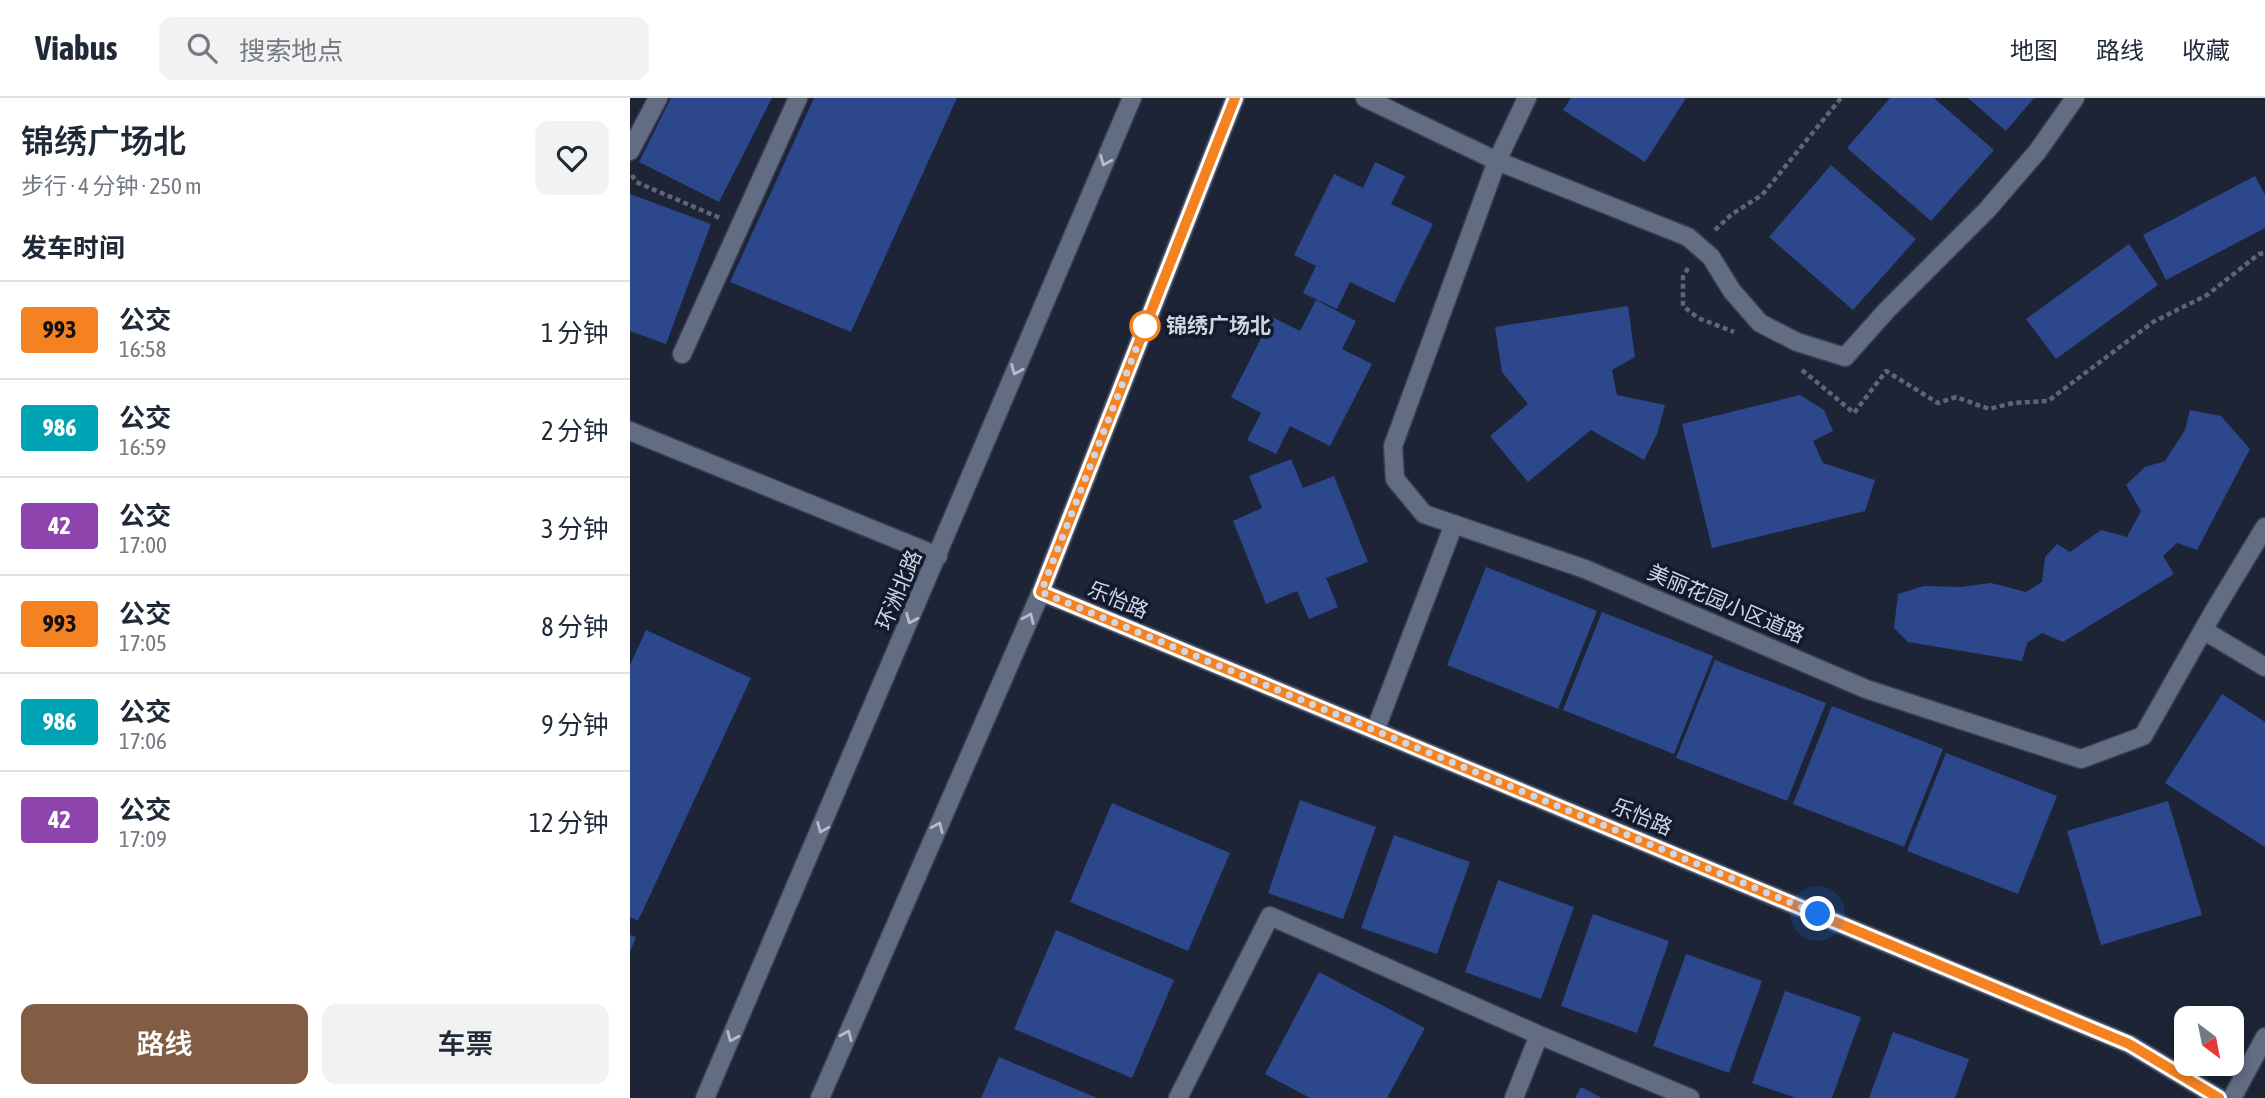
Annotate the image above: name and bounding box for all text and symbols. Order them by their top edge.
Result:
search box [159,17,649,80]
text: Viabus [35,29,117,67]
icon: search [183,29,221,67]
text: 搜索地点 [239,36,343,66]
text: 地图 [2010,37,2058,64]
text: 路线 [2096,37,2144,64]
text: 收藏 [2182,37,2230,64]
button: heart [535,121,609,195]
text: 锦绣广场北 [21,122,186,160]
one-way arrow [1099,154,1113,166]
text: 步行 · 4 分钟 · 250 m [21,173,202,199]
text: 发车时间 [21,233,125,263]
text: 公交 [119,305,171,335]
marker: 锦绣广场北 [1130,311,1160,341]
place label: 锦绣广场北 [1166,313,1271,337]
text: 993 [43,316,76,343]
text: 1 分钟 [541,318,609,348]
text: 16:58 [119,336,166,362]
one-way arrow [1011,364,1025,376]
text: 公交 [119,403,171,433]
text: 986 [43,414,76,441]
text: 2 分钟 [541,416,609,446]
text: 16:59 [119,434,166,460]
text: 公交 [119,501,171,531]
text: 42 [48,512,71,539]
text: 3 分钟 [541,514,609,544]
text: 17:00 [119,532,167,558]
street label: 环洲北路 [871,546,926,633]
street label: 美丽花园小区道路 [1644,559,1808,647]
street label: 乐怡路 [1085,576,1152,622]
text: 公交 [119,599,171,629]
text: 993 [43,610,76,637]
one-way arrow [905,611,919,624]
text: 8 分钟 [541,612,609,642]
one-way arrow [1021,613,1035,625]
text: 17:05 [119,630,167,656]
text: 公交 [119,697,171,727]
text: 986 [43,708,76,735]
text: 9 分钟 [541,710,609,740]
text: 17:06 [119,728,167,754]
street label: 乐怡路 [1609,793,1676,839]
text: 公交 [119,795,171,825]
text: 42 [48,806,71,833]
text: 12 分钟 [529,808,609,838]
one-way arrow [816,821,830,833]
one-way arrow [930,822,944,834]
text: 17:09 [119,826,167,852]
your location [1800,896,1835,931]
button: 路线 [21,1004,308,1084]
button: 车票 [322,1004,609,1084]
north arrow [2174,1006,2244,1076]
map controls [2174,1006,2244,1076]
one-way arrow [726,1030,740,1042]
one-way arrow [839,1030,853,1042]

